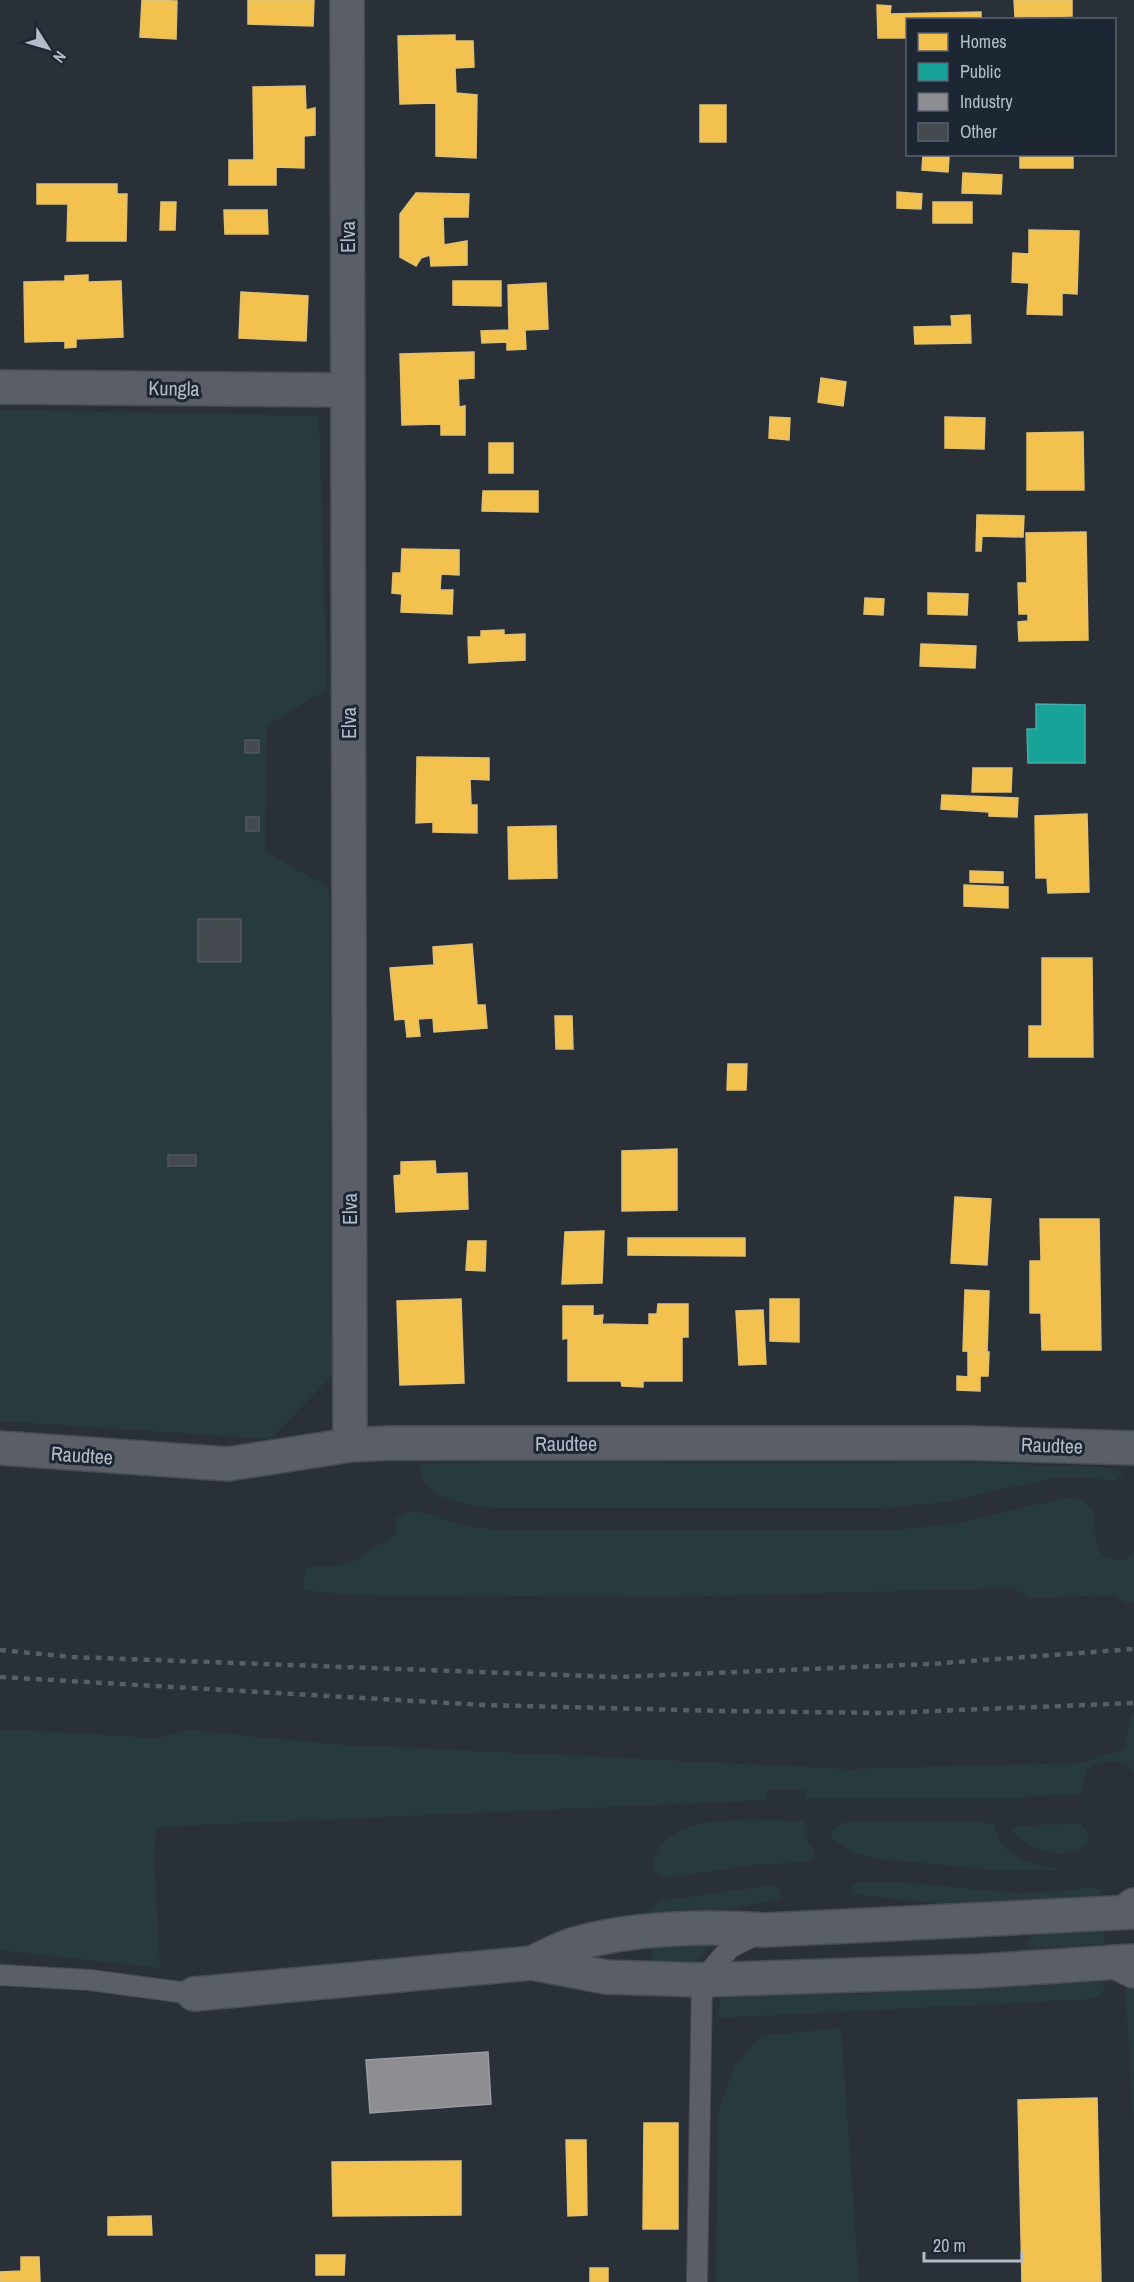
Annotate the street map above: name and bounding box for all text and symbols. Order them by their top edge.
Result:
north arrow [18,18,78,78]
legend [906,18,1116,156]
text: Homes [960,29,1007,54]
text: N [48,47,72,67]
text: Public [960,59,1001,84]
text: Industry [960,89,1013,114]
text: Other [960,119,997,144]
street label: Elva [334,221,361,253]
street label: Kungla [148,374,200,402]
street label: Elva [335,707,362,739]
street label: Elva [336,1193,363,1225]
street label: Raudtee [535,1430,597,1457]
street label: Raudtee [1021,1430,1083,1460]
street label: Raudtee [50,1439,114,1471]
scale bar [924,2225,1022,2263]
text: 20 m [933,2233,966,2258]

